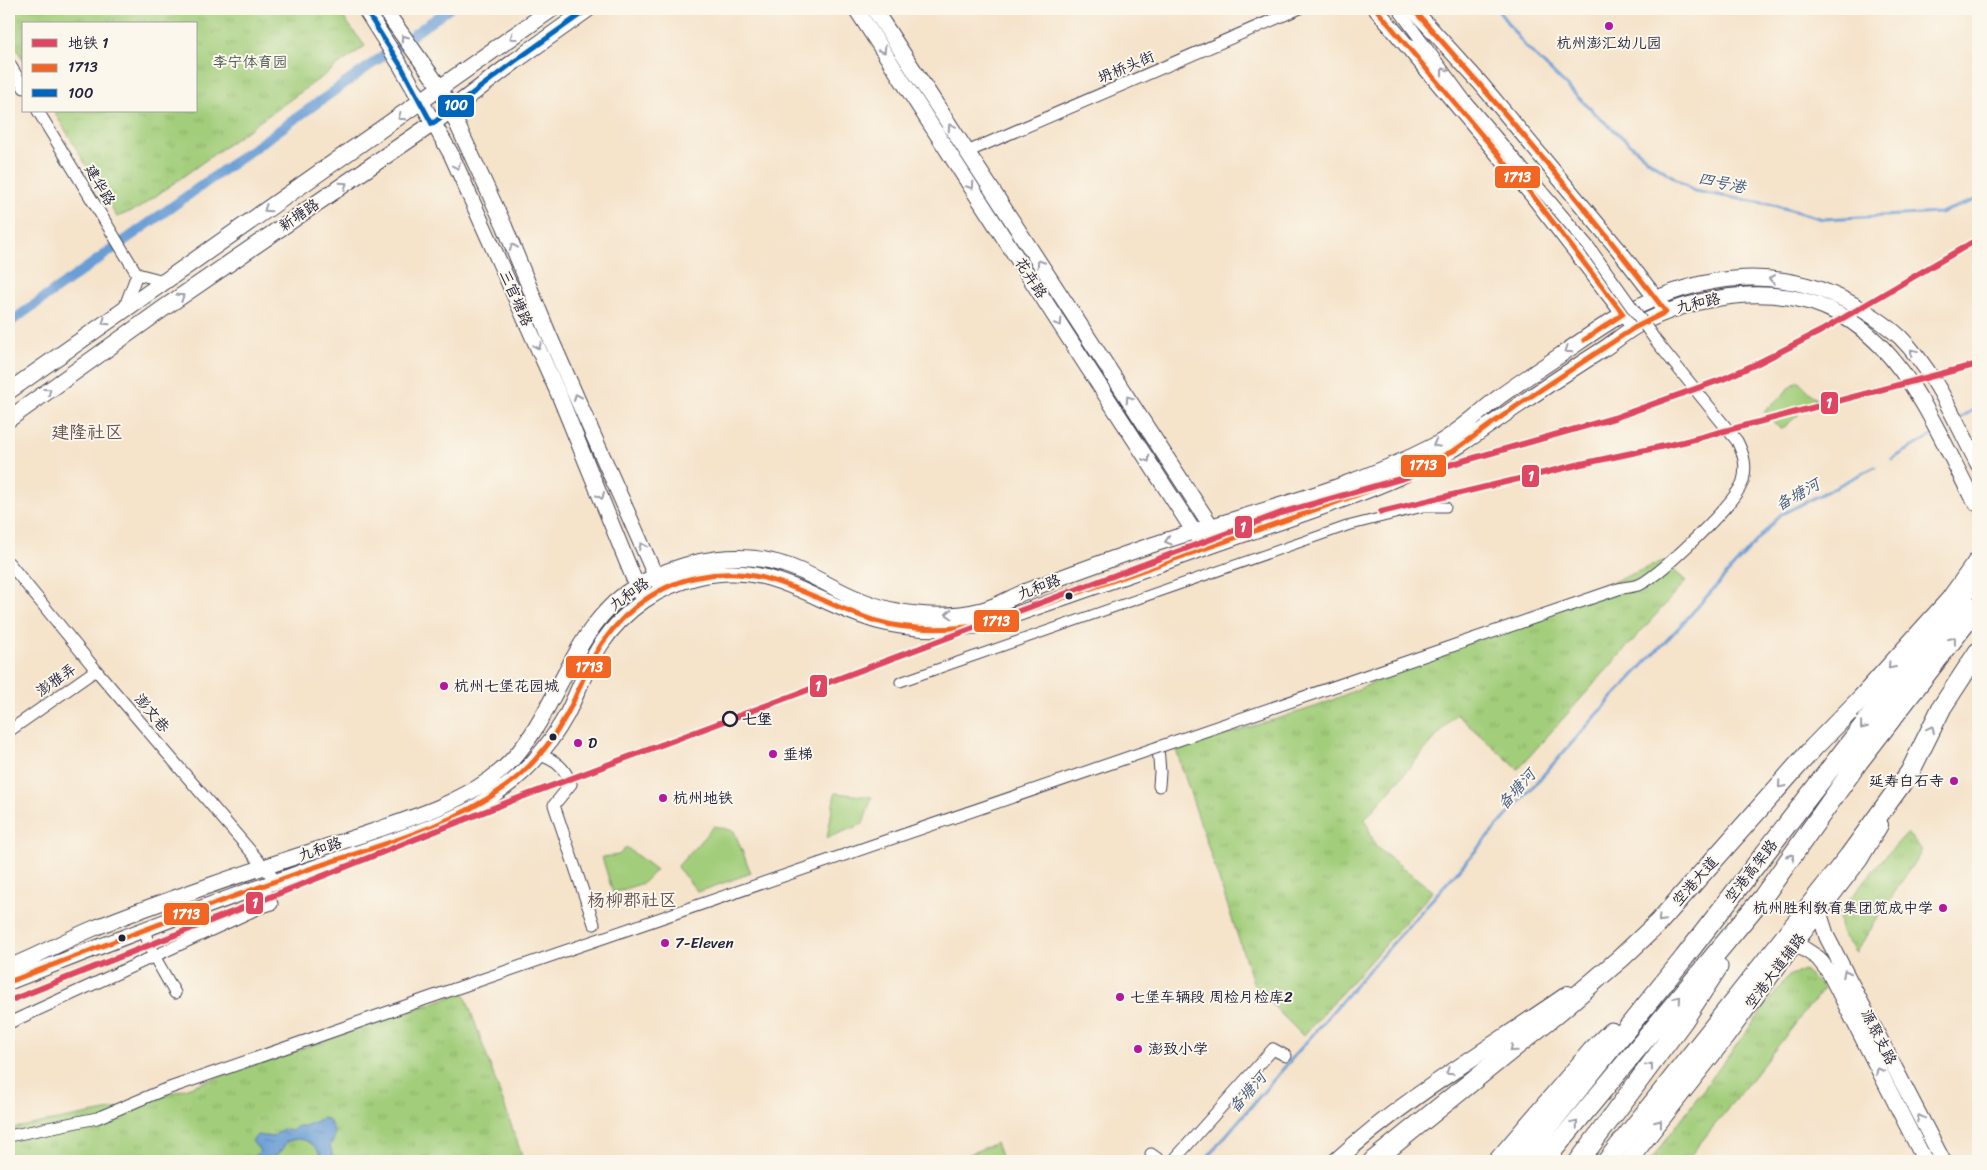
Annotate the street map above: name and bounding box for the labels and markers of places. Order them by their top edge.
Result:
marker: 杭州澎汇幼儿园 [1603,20,1615,32]
place label: 杭州澎汇幼儿园 [1556,30,1662,56]
unlabelled marker [1064,591,1074,601]
place label: 杭州七堡花园城 [454,673,559,699]
marker: 杭州七堡花园城 [438,680,450,692]
place label: 七堡 [742,706,772,732]
marker: 七堡 [722,711,738,727]
place label: D [588,730,597,756]
unlabelled marker [548,732,558,742]
marker: D [572,737,584,749]
place label: 垂梯 [783,741,813,767]
marker: 垂梯 [767,748,779,760]
place label: 延寿白石寺 [1869,768,1944,794]
marker: 延寿白石寺 [1948,775,1960,787]
place label: 杭州地铁 [673,785,733,811]
marker: 杭州地铁 [657,792,669,804]
place label: 杭州胜利教育集团笕成中学 [1753,895,1933,921]
marker: 杭州胜利教育集团笕成中学 [1937,902,1949,914]
place label: 7-Eleven [675,930,734,956]
unlabelled marker [117,933,127,943]
marker: 7-Eleven [659,937,671,949]
place label: 七堡车辆段 周检月检库2 [1130,984,1293,1010]
marker: 七堡车辆段 周检月检库2 [1114,991,1126,1003]
place label: 澎致小学 [1148,1036,1208,1062]
marker: 澎致小学 [1132,1043,1144,1055]

